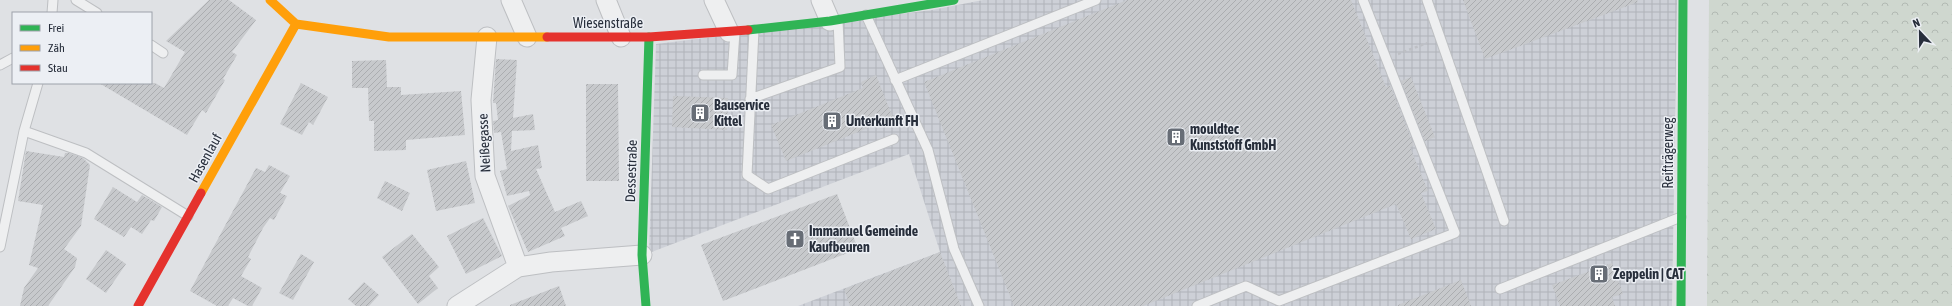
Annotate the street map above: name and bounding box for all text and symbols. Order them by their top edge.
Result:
legend [12,12,152,84]
north arrow [1900,12,1940,52]
street label: Wiesenstraße [573,15,643,31]
text: N [1911,16,1922,30]
text: Frei [48,21,64,35]
text: Zäh [48,41,65,55]
text: Stau [48,61,68,75]
place label: Bauservice Kittel [714,97,770,129]
building icon: Bauservice Kittel [689,102,711,124]
building icon: Unterkunft FH [821,110,843,132]
street label: Neißegasse [474,113,494,173]
place label: Unterkunft FH [846,113,919,129]
street label: Reifträgerweg [1660,117,1676,189]
place label: mouldtec Kunststoff GmbH [1190,121,1276,153]
building icon: mouldtec Kunststoff GmbH [1165,126,1187,148]
street label: Hasenlauf [185,131,225,185]
street label: Dessestraße [622,139,640,203]
place label: Immanuel Gemeinde Kaufbeuren [809,223,918,255]
church icon: Immanuel Gemeinde Kaufbeuren [784,228,806,250]
building icon: Zeppelin | CAT [1588,263,1610,285]
place label: Zeppelin | CAT [1613,266,1685,282]

